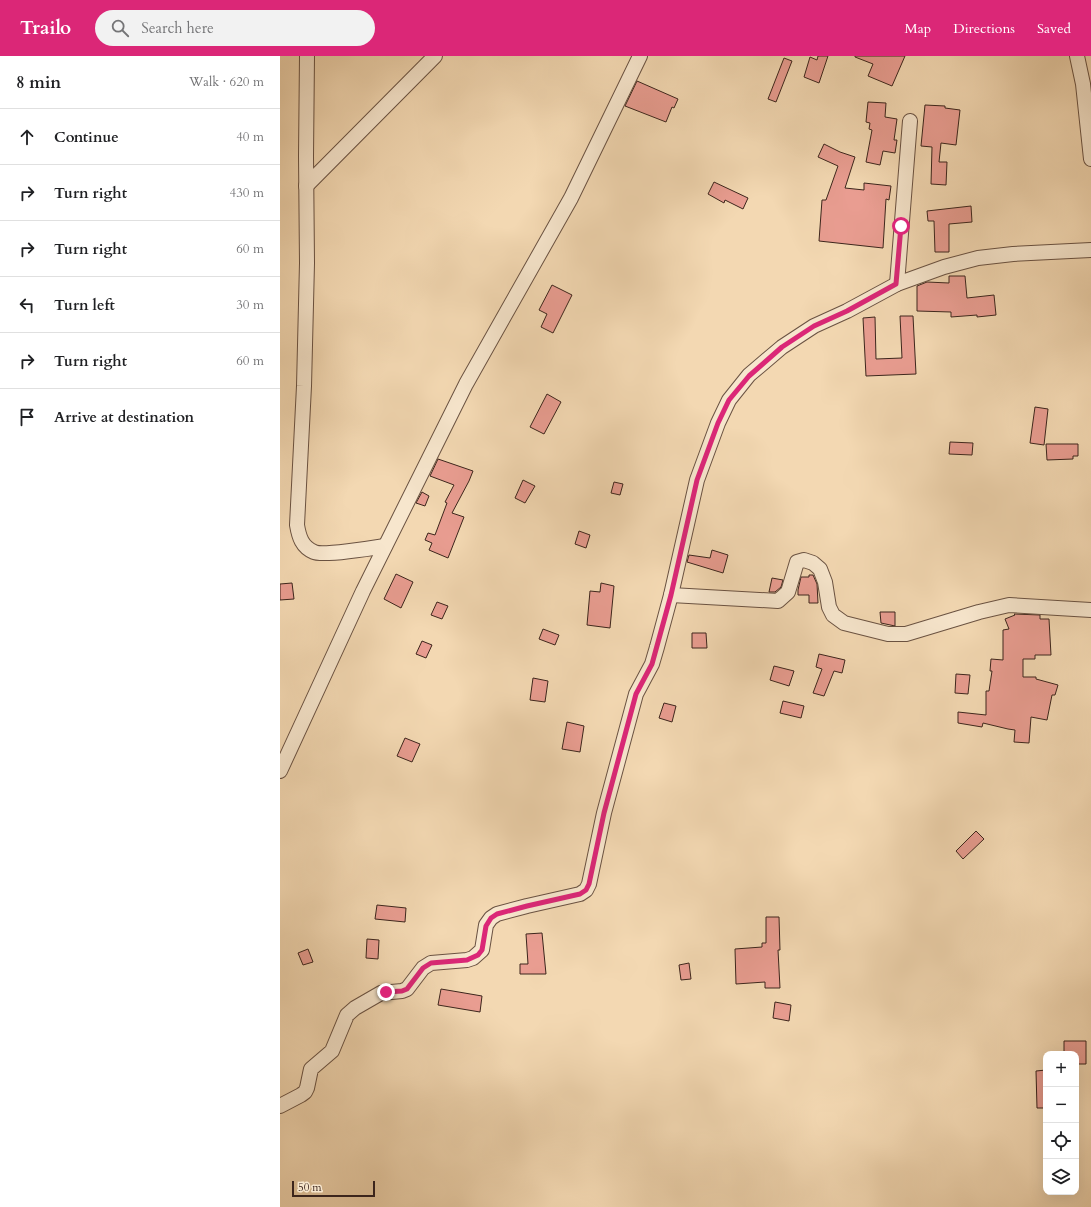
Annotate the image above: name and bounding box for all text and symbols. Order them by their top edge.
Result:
search box [95,10,375,46]
text: Trailo [20,15,71,41]
icon: search [109,17,131,39]
text: Search here [141,18,214,38]
text: Map [905,19,931,38]
text: Directions [953,19,1015,38]
text: Saved [1037,19,1071,38]
text: 8 min [16,71,61,94]
text: Walk · 620 m [189,73,264,91]
icon: ahead [16,126,38,148]
text: Continue [54,127,119,147]
text: 40 m [236,128,264,146]
icon: right [16,182,38,204]
text: Turn right [54,183,127,203]
text: 430 m [230,184,264,202]
route start [892,217,910,235]
icon: right [16,238,38,260]
text: Turn right [54,239,127,259]
text: 60 m [236,240,264,258]
icon: left [16,294,38,316]
text: Turn left [54,295,115,315]
text: 30 m [236,296,264,314]
icon: right [16,350,38,372]
text: Turn right [54,351,127,371]
text: 60 m [236,352,264,370]
icon: arrive [16,406,38,428]
text: Arrive at destination [54,407,194,427]
route end [377,983,395,1001]
map controls [1043,1051,1079,1195]
button: + [1043,1051,1079,1087]
button: − [1043,1087,1079,1123]
button: locate [1043,1123,1079,1159]
button: layers [1043,1159,1079,1195]
scale bar [292,1179,375,1198]
text: 50 m [298,1180,322,1195]

